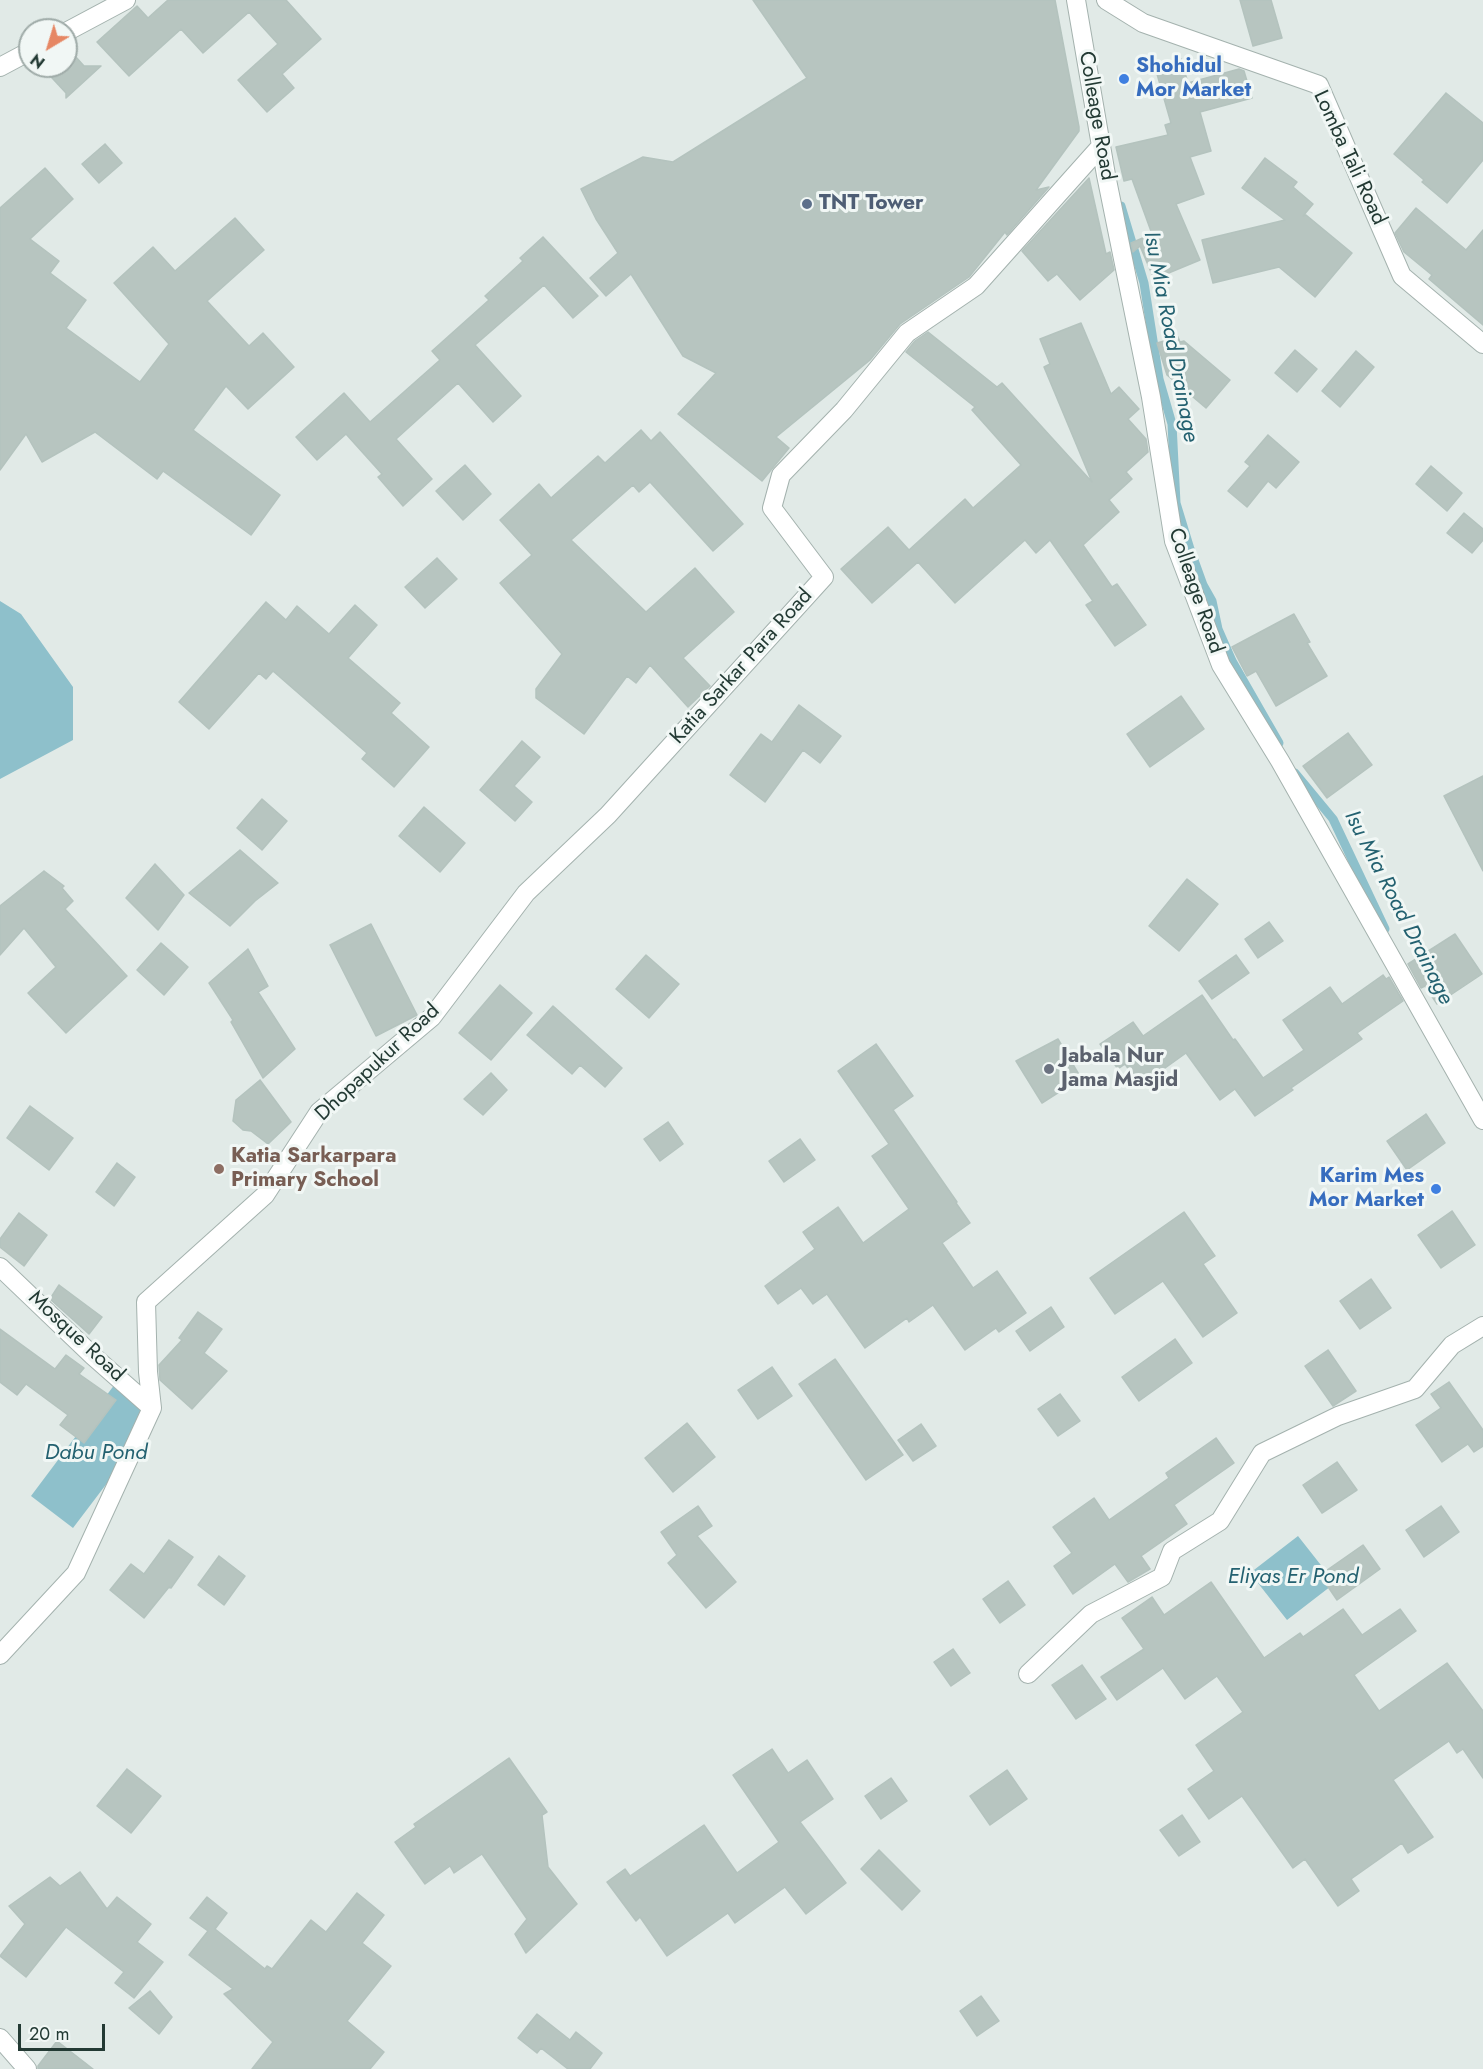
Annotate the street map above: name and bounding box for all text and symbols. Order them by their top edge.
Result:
north arrow [18,18,78,78]
text: N [26,48,50,74]
street label: Colleage Road [1072,49,1120,183]
place label: Shohidul Mor Market [1136,54,1251,104]
marker: Shohidul Mor Market [1117,72,1131,86]
street label: Lomba Tali Road [1307,87,1391,229]
place label: TNT Tower [819,191,924,217]
marker: TNT Tower [800,197,814,211]
water label: Isu Mia Road Drainage [1137,229,1203,445]
street label: Colleage Road [1162,525,1228,657]
street label: Katia Sarkar Para Road [666,584,818,750]
water label: Isu Mia Road Drainage [1338,807,1458,1009]
street label: Dhopapukur Road [311,999,445,1127]
place label: Jabala Nur Jama Masjid [1061,1044,1178,1094]
marker: Jabala Nur Jama Masjid [1042,1062,1056,1076]
place label: Katia Sarkarpara Primary School [231,1144,396,1194]
marker: Katia Sarkarpara Primary School [212,1162,226,1176]
place label: Karim Mes Mor Market [1309,1164,1424,1214]
marker: Karim Mes Mor Market [1429,1182,1443,1196]
street label: Mosque Road [23,1286,129,1388]
water label: Dabu Pond [45,1441,147,1467]
water label: Eliyas Er Pond [1228,1565,1358,1591]
scale bar [21,2012,108,2050]
text: 20 m [29,2021,69,2047]

